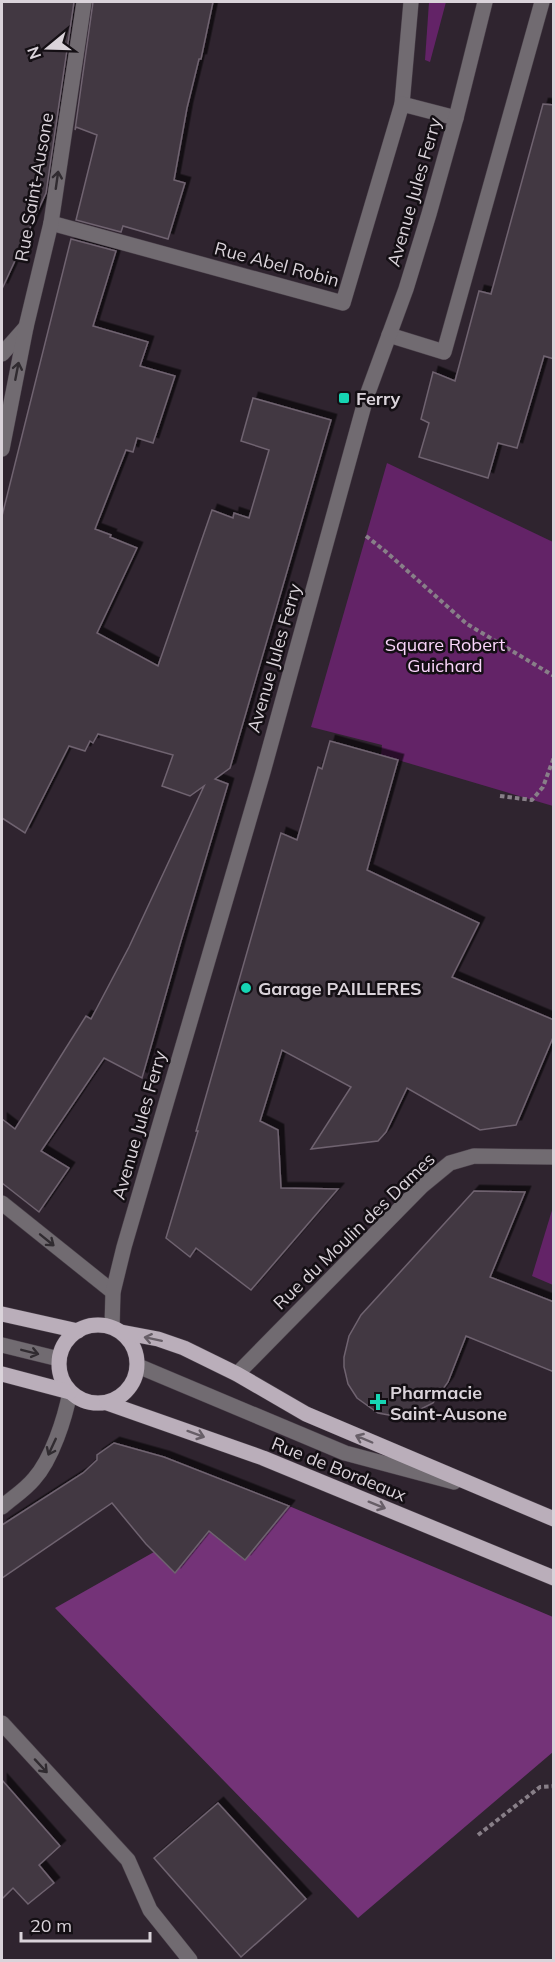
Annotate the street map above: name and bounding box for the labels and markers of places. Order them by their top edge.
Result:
place label: Ferry [356,387,401,410]
marker: Ferry [337,391,351,405]
place label: Garage PAILLERES [258,977,422,1000]
marker: Garage PAILLERES [239,981,253,995]
place label: Pharmacie Saint-Ausone [390,1381,507,1425]
marker: Pharmacie Saint-Ausone [371,1395,385,1409]

